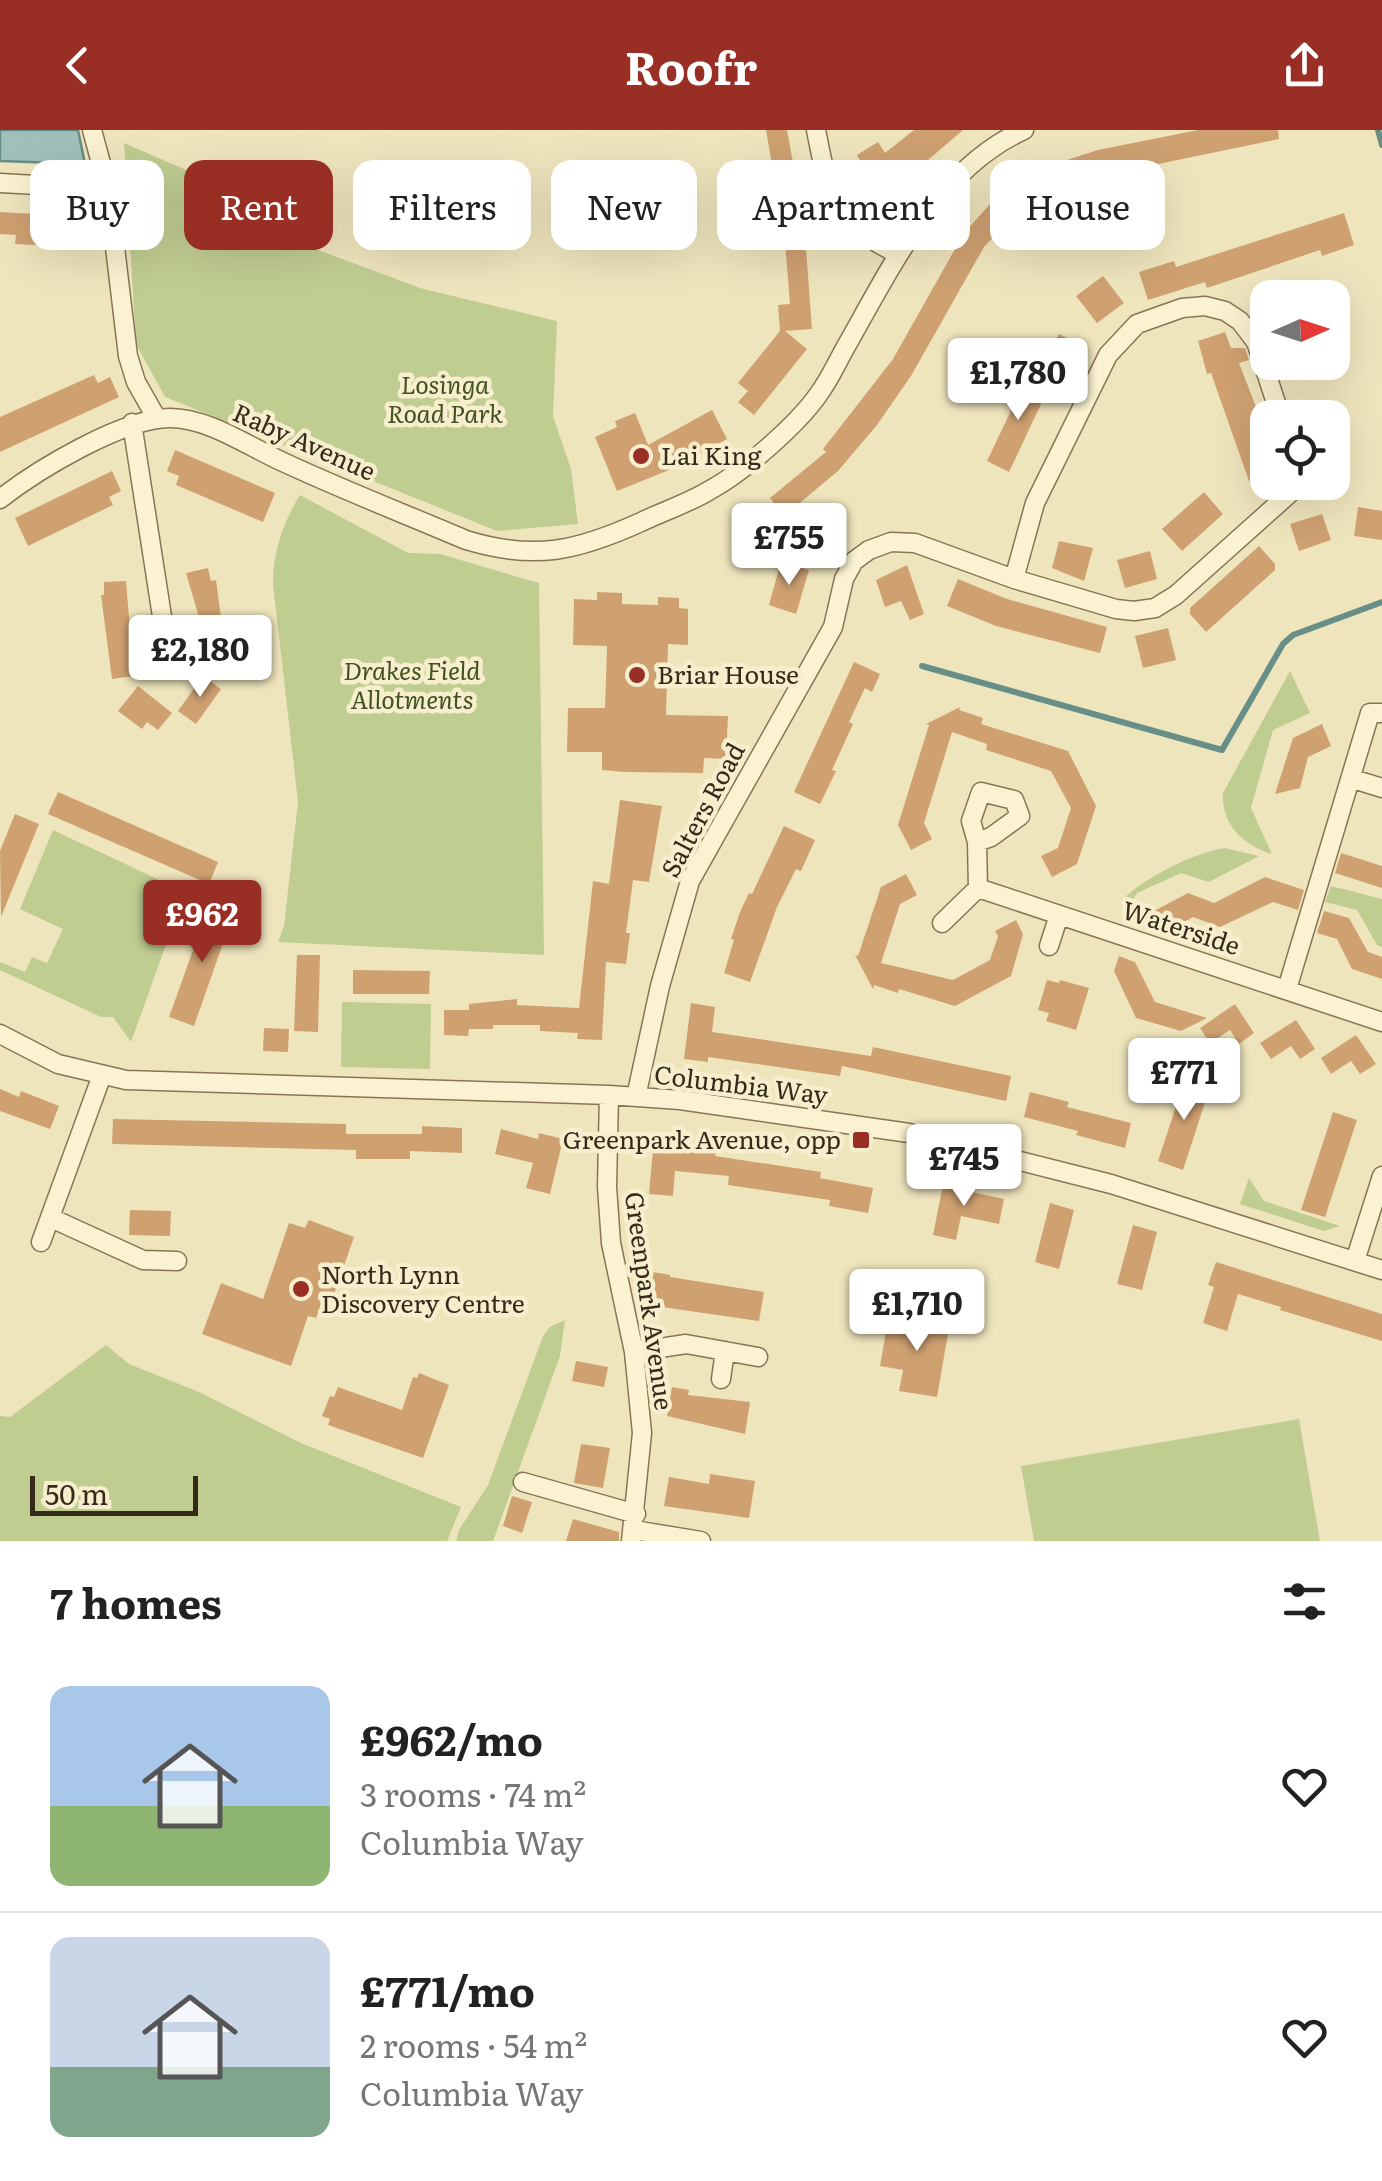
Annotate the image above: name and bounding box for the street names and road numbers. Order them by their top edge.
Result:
street label: Raby Avenue [227,393,382,489]
street label: Salters Road [651,735,753,883]
street label: Waterside [1118,890,1245,963]
street label: Columbia Way [652,1055,831,1113]
street label: Greenpark Avenue [617,1189,684,1412]

